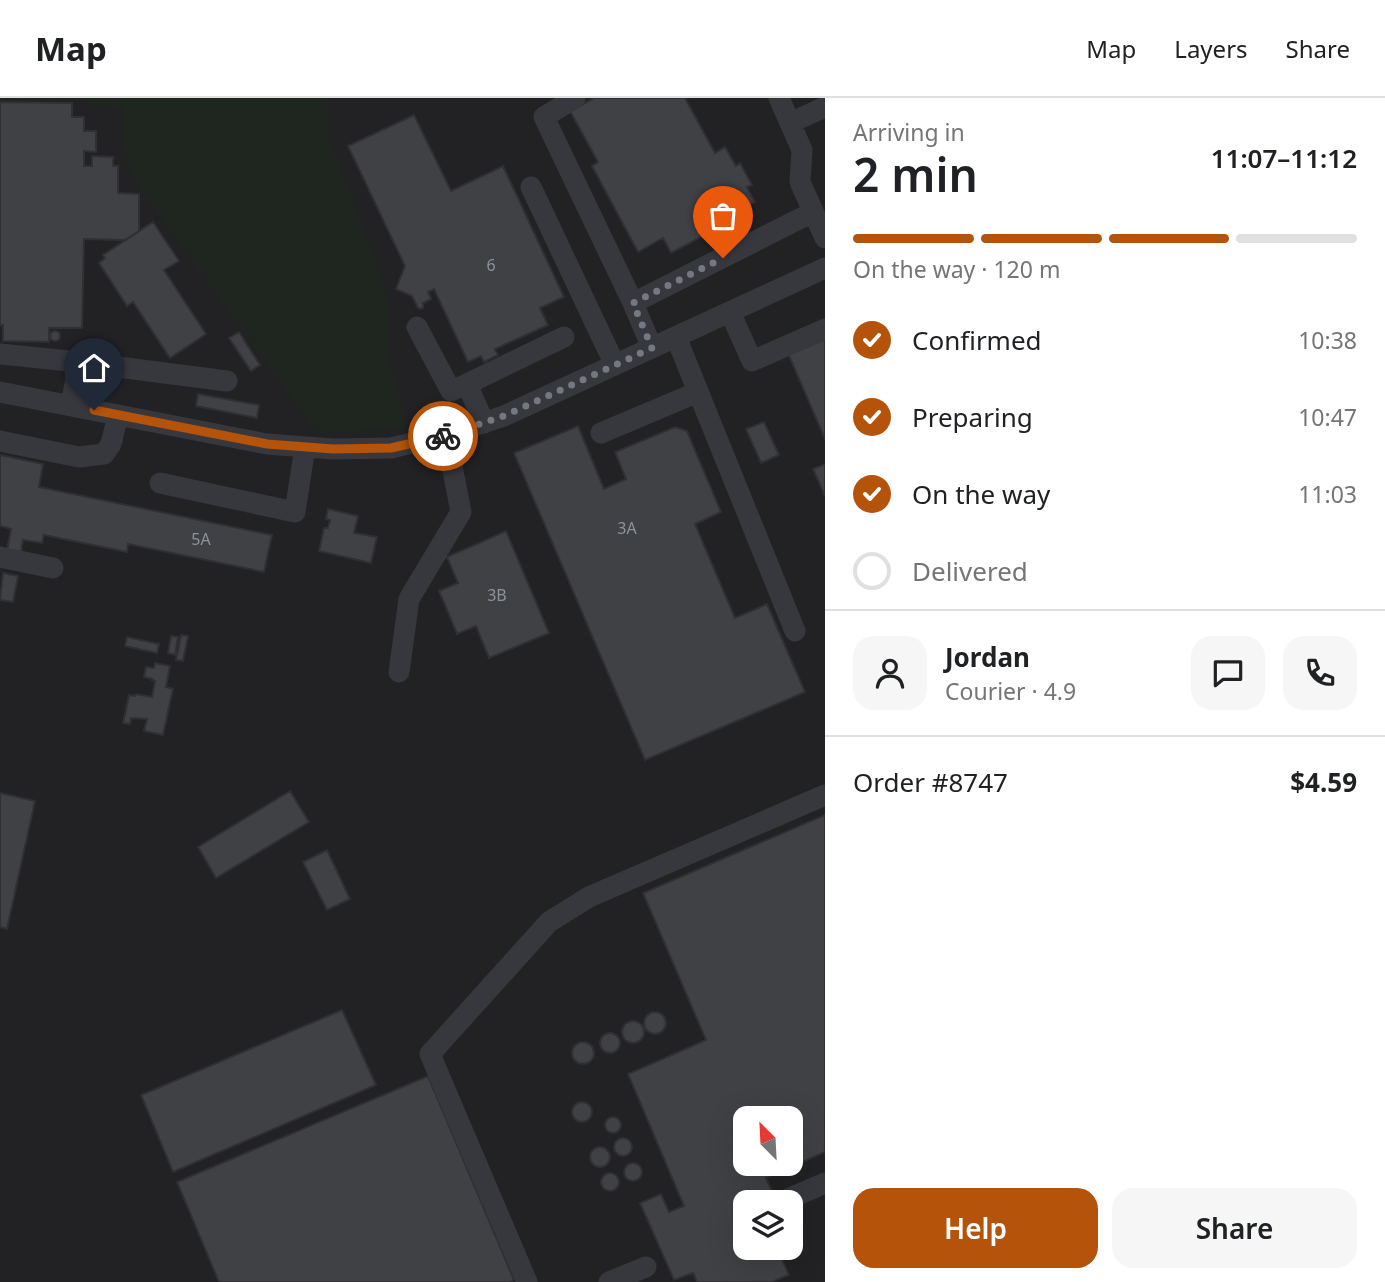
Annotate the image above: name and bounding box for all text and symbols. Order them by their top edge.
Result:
text: Map [35,26,107,71]
text: Map [1086,32,1136,65]
text: Layers [1174,32,1248,65]
text: Share [1286,32,1350,65]
text: Arriving in [853,116,965,148]
text: 11:07–11:12 [1211,140,1357,176]
text: 2 min [853,143,978,205]
pin [693,186,753,258]
icon: bag [704,197,742,235]
text: On the way · 120 m [853,253,1060,285]
house number: 6 [486,254,496,276]
icon: check [853,321,891,359]
text: Confirmed [912,322,1042,358]
text: 10:38 [1298,324,1357,356]
pin [64,338,124,410]
icon: home [75,349,113,387]
icon: check [853,398,891,436]
text: Preparing [912,399,1033,435]
courier [408,401,478,471]
text: 10:47 [1298,401,1357,433]
icon: bike [424,417,462,455]
icon: check [853,475,891,513]
text: On the way [912,476,1050,512]
text: 11:03 [1298,478,1357,510]
house number: 3A [617,517,637,539]
house number: 5A [191,528,211,550]
text: Delivered [912,553,1028,589]
house number: 3B [487,584,507,606]
button: person [853,636,927,710]
button: chat [1191,636,1265,710]
button: phone [1283,636,1357,710]
text: Jordan [945,639,1030,675]
text: Courier · 4.9 [945,675,1076,707]
text: Order #8747 [853,764,1008,800]
text: $4.59 [1290,764,1357,800]
north arrow [733,1106,803,1176]
map controls [733,1106,803,1260]
button: Help [853,1188,1098,1268]
button: Share [1112,1188,1357,1268]
button: layers [733,1190,803,1260]

